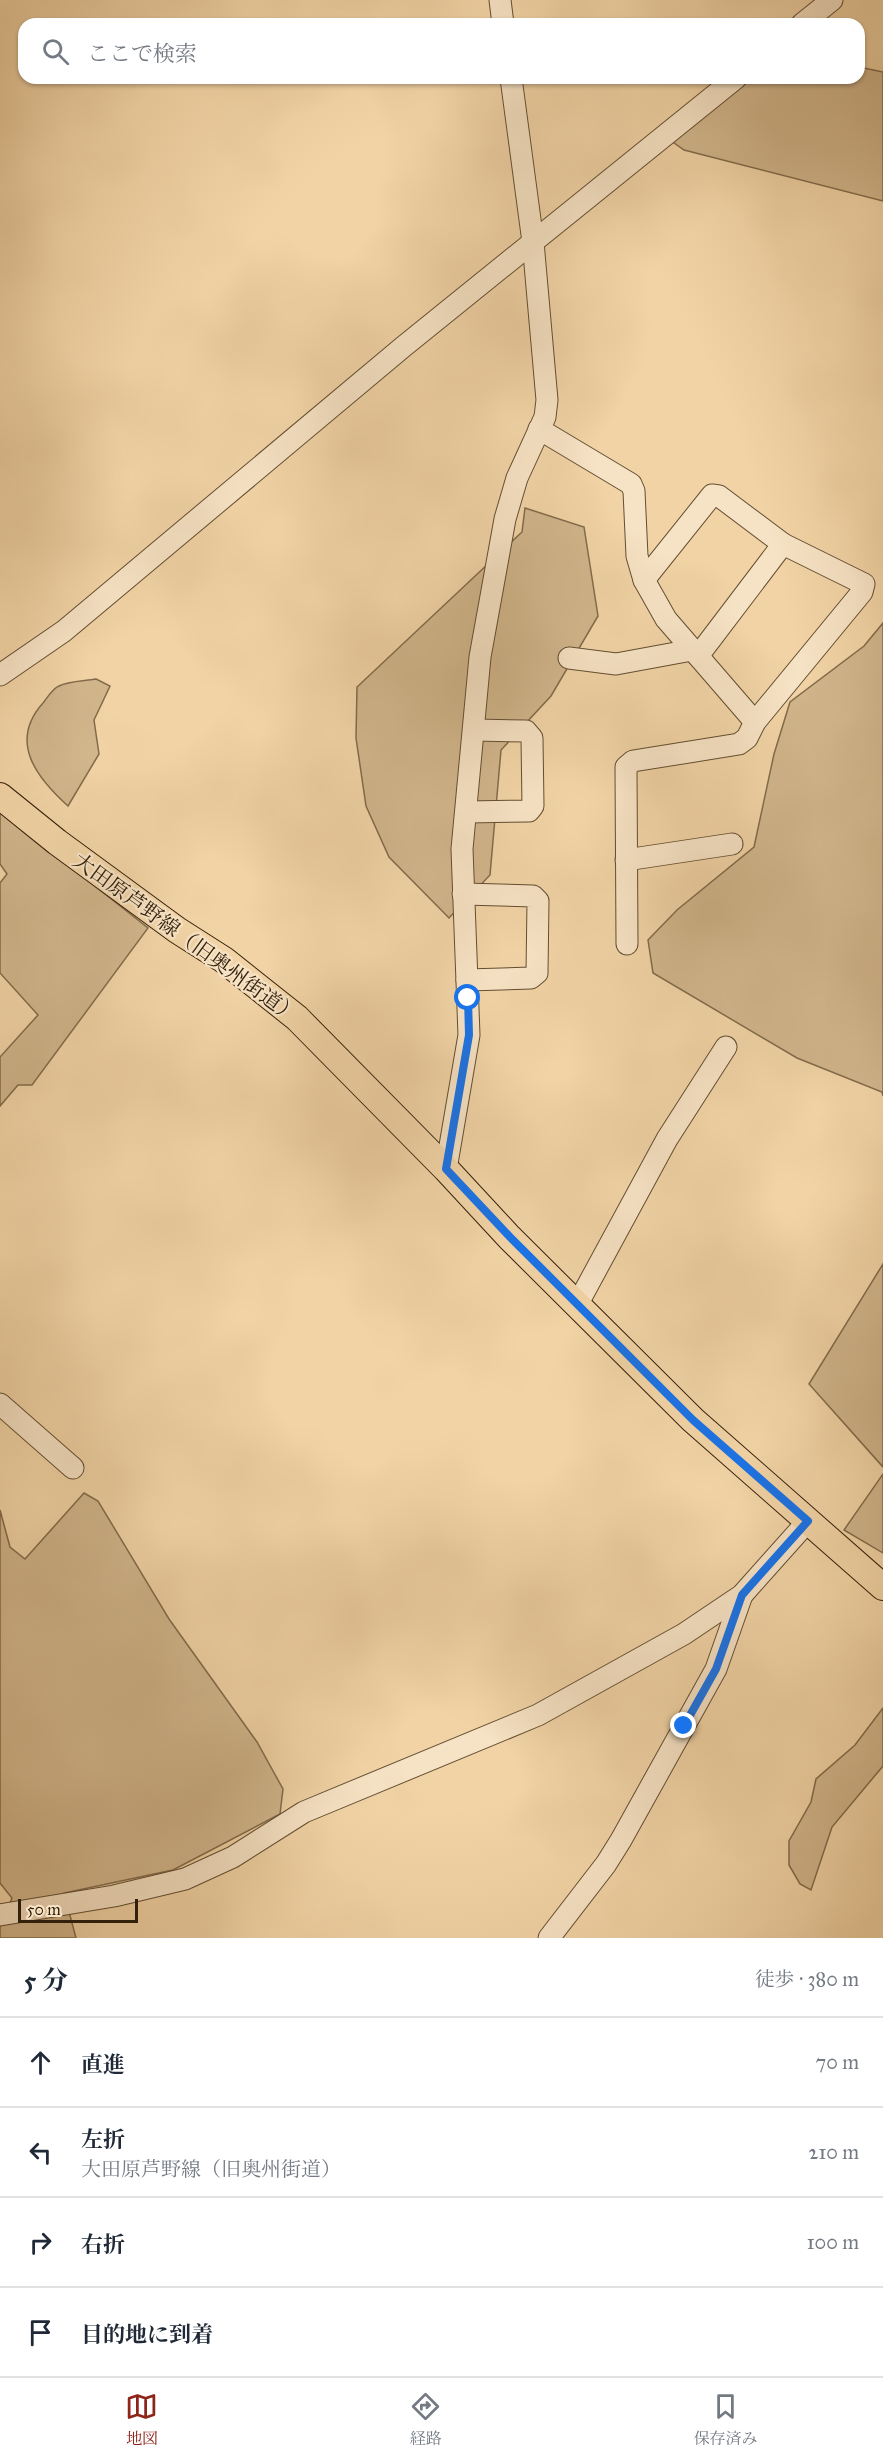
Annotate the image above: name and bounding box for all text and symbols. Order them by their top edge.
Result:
search box [18,18,865,84]
icon: search [39,35,72,68]
text: ここで検索 [87,40,197,67]
street label: 大田原芦野線（旧奥州街道） [68,847,304,1029]
route start [454,984,480,1010]
route end [670,1712,696,1738]
scale bar [18,1896,138,1924]
text: 50 m [27,1900,61,1919]
text: 5 分 [24,1964,68,1996]
text: 徒歩 · 380 m [755,1967,859,1991]
icon: ahead [24,2046,57,2079]
text: 70 m [816,2050,859,2074]
text: 直進 [81,2051,125,2078]
text: 左折 [81,2126,125,2153]
icon: left [24,2136,57,2169]
text: 210 m [809,2140,859,2164]
text: 大田原芦野線（旧奥州街道） [81,2157,341,2181]
icon: right [24,2226,57,2259]
text: 100 m [807,2230,859,2254]
text: 右折 [81,2231,125,2258]
icon: arrive [24,2316,57,2349]
text: 目的地に到着 [81,2321,213,2348]
tab: 地図 [125,2390,158,2449]
tab: 経路 [409,2390,442,2449]
tab: 保存済み [693,2390,757,2449]

